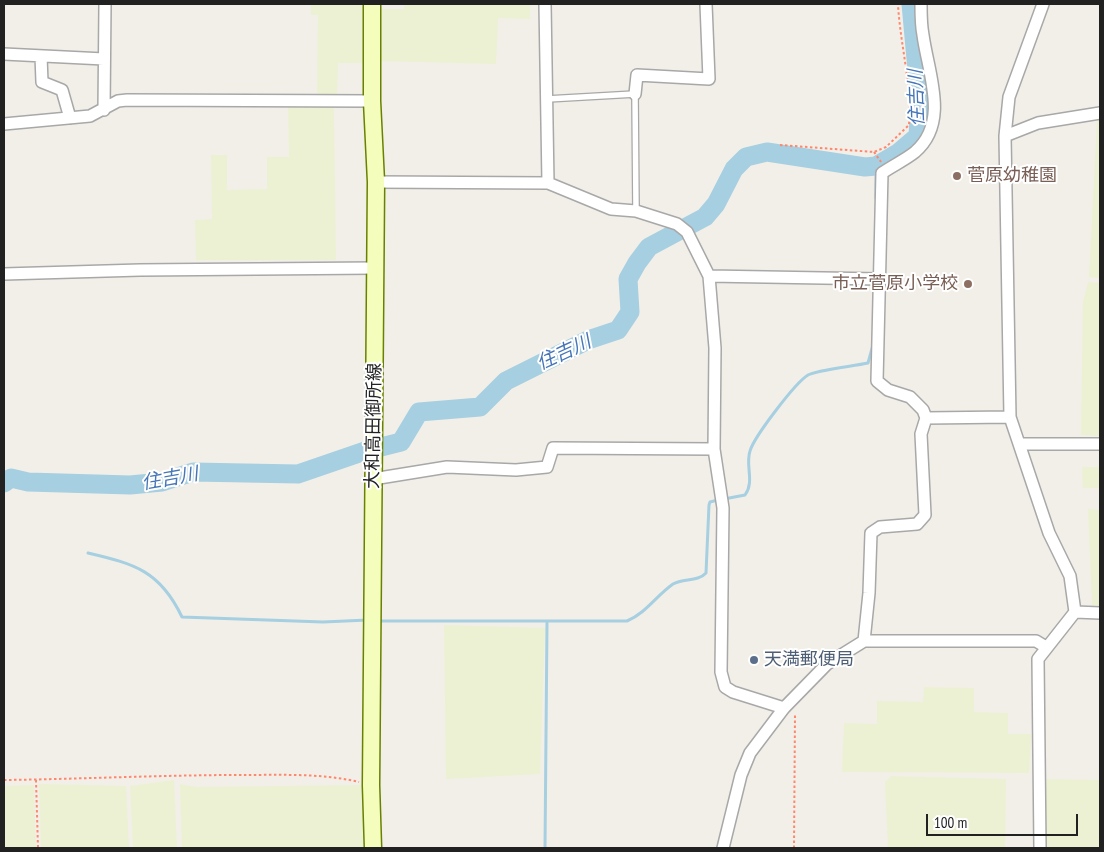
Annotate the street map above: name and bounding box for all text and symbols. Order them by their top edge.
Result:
water label: 住吉川 [905,69,929,127]
place label: 菅原幼稚園 [967,165,1057,187]
marker: 菅原幼稚園 [951,170,963,182]
place label: 市立菅原小学校 [832,273,958,295]
marker: 市立菅原小学校 [962,278,974,290]
water label: 住吉川 [533,331,595,375]
street label: 大和高田御所線 [362,363,386,489]
water label: 住吉川 [140,463,200,495]
place label: 天満郵便局 [764,649,854,671]
marker: 天満郵便局 [748,654,760,666]
scale bar [929,804,1082,836]
text: 100 m [934,813,967,832]

